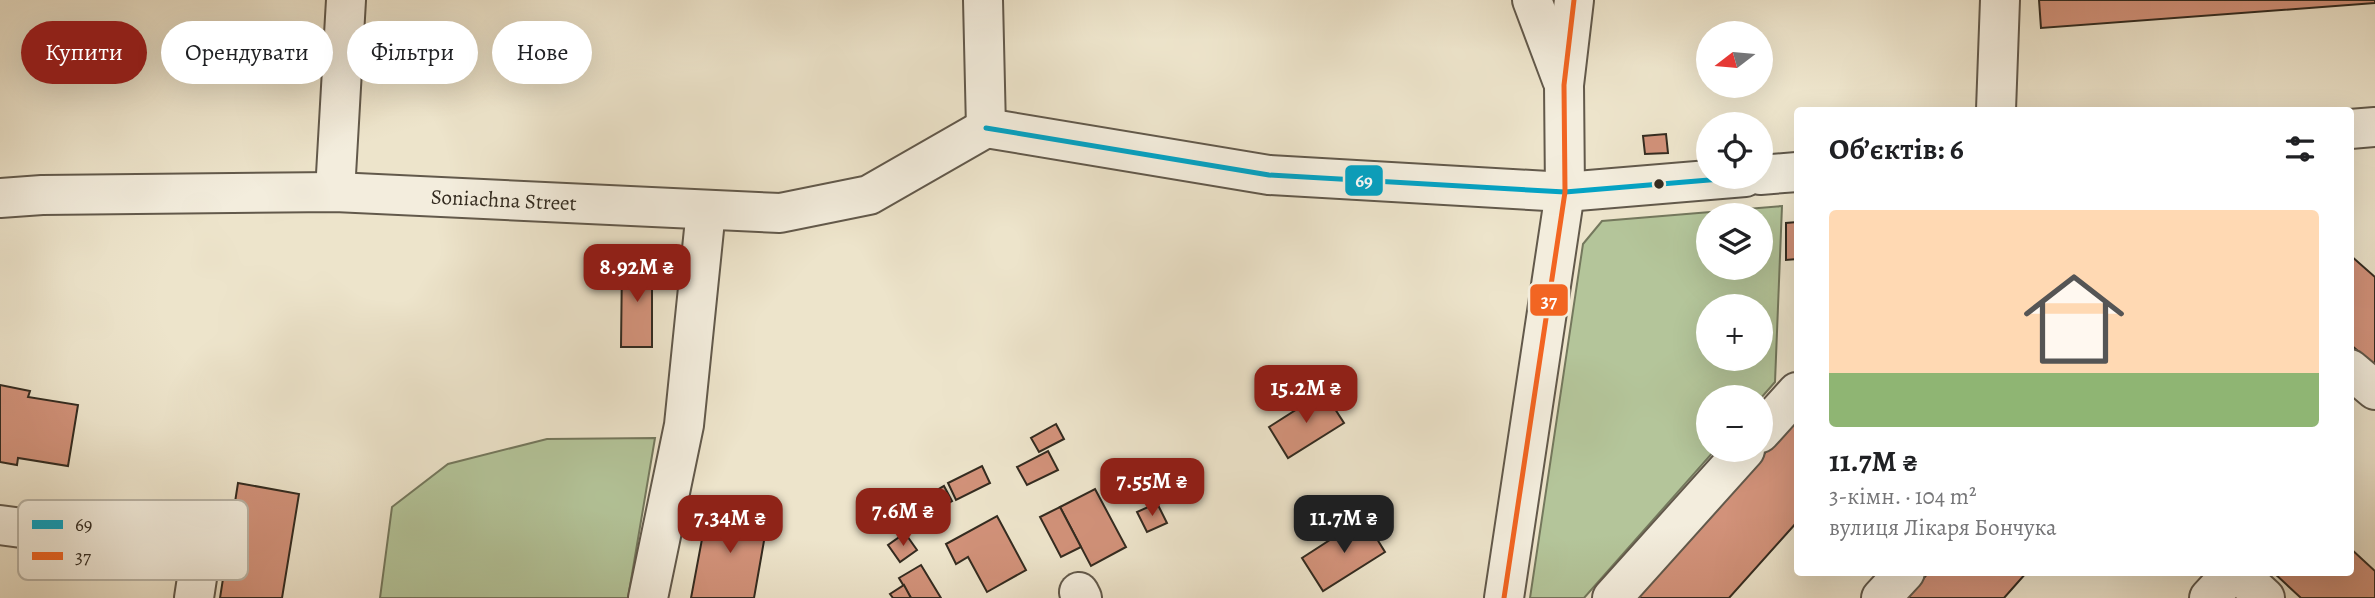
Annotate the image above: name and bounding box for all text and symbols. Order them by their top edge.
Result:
chip: Купити [21,21,147,84]
chip: Орендувати [161,21,333,84]
chip: Фільтри [347,21,478,84]
chip: Нове [492,21,592,84]
north arrow [1696,21,1773,98]
map controls [1696,21,1773,462]
button: locate [1696,112,1773,189]
text: Об’єктів: 6 [1829,129,1964,169]
icon: filters [2281,130,2319,168]
line badge: 69 [1344,164,1384,197]
text: 69 [1355,168,1373,194]
unlabelled marker [1652,177,1666,191]
street label: Soniachna Street [430,183,577,217]
button: layers [1696,203,1773,280]
pin: 8.92M ₴ [572,244,702,304]
text: 8.92M ₴ [600,251,674,282]
icon: home [2011,256,2137,382]
line badge: 37 [1529,283,1569,317]
text: 37 [1541,288,1558,314]
button: + [1696,294,1773,371]
pin: 15.2M ₴ [1241,366,1371,425]
text: 15.2M ₴ [1270,372,1342,403]
button: − [1696,385,1773,462]
text: 11.7M ₴ [1829,441,1918,481]
pin: 7.55M ₴ [1087,458,1217,518]
text: 7.55M ₴ [1116,465,1188,496]
text: 3-кімн. · 104 m² [1829,481,1977,512]
pin: 7.6M ₴ [846,489,960,548]
text: 7.6M ₴ [872,495,934,526]
pin: 7.34M ₴ [665,496,795,555]
pin: 11.7M ₴ [1279,496,1409,555]
legend [18,500,248,580]
text: 7.34M ₴ [694,502,766,533]
text: 11.7M ₴ [1310,502,1378,533]
text: 69 [75,512,92,538]
text: вулиця Лікаря Бончука [1829,512,2057,543]
text: 37 [75,544,91,570]

